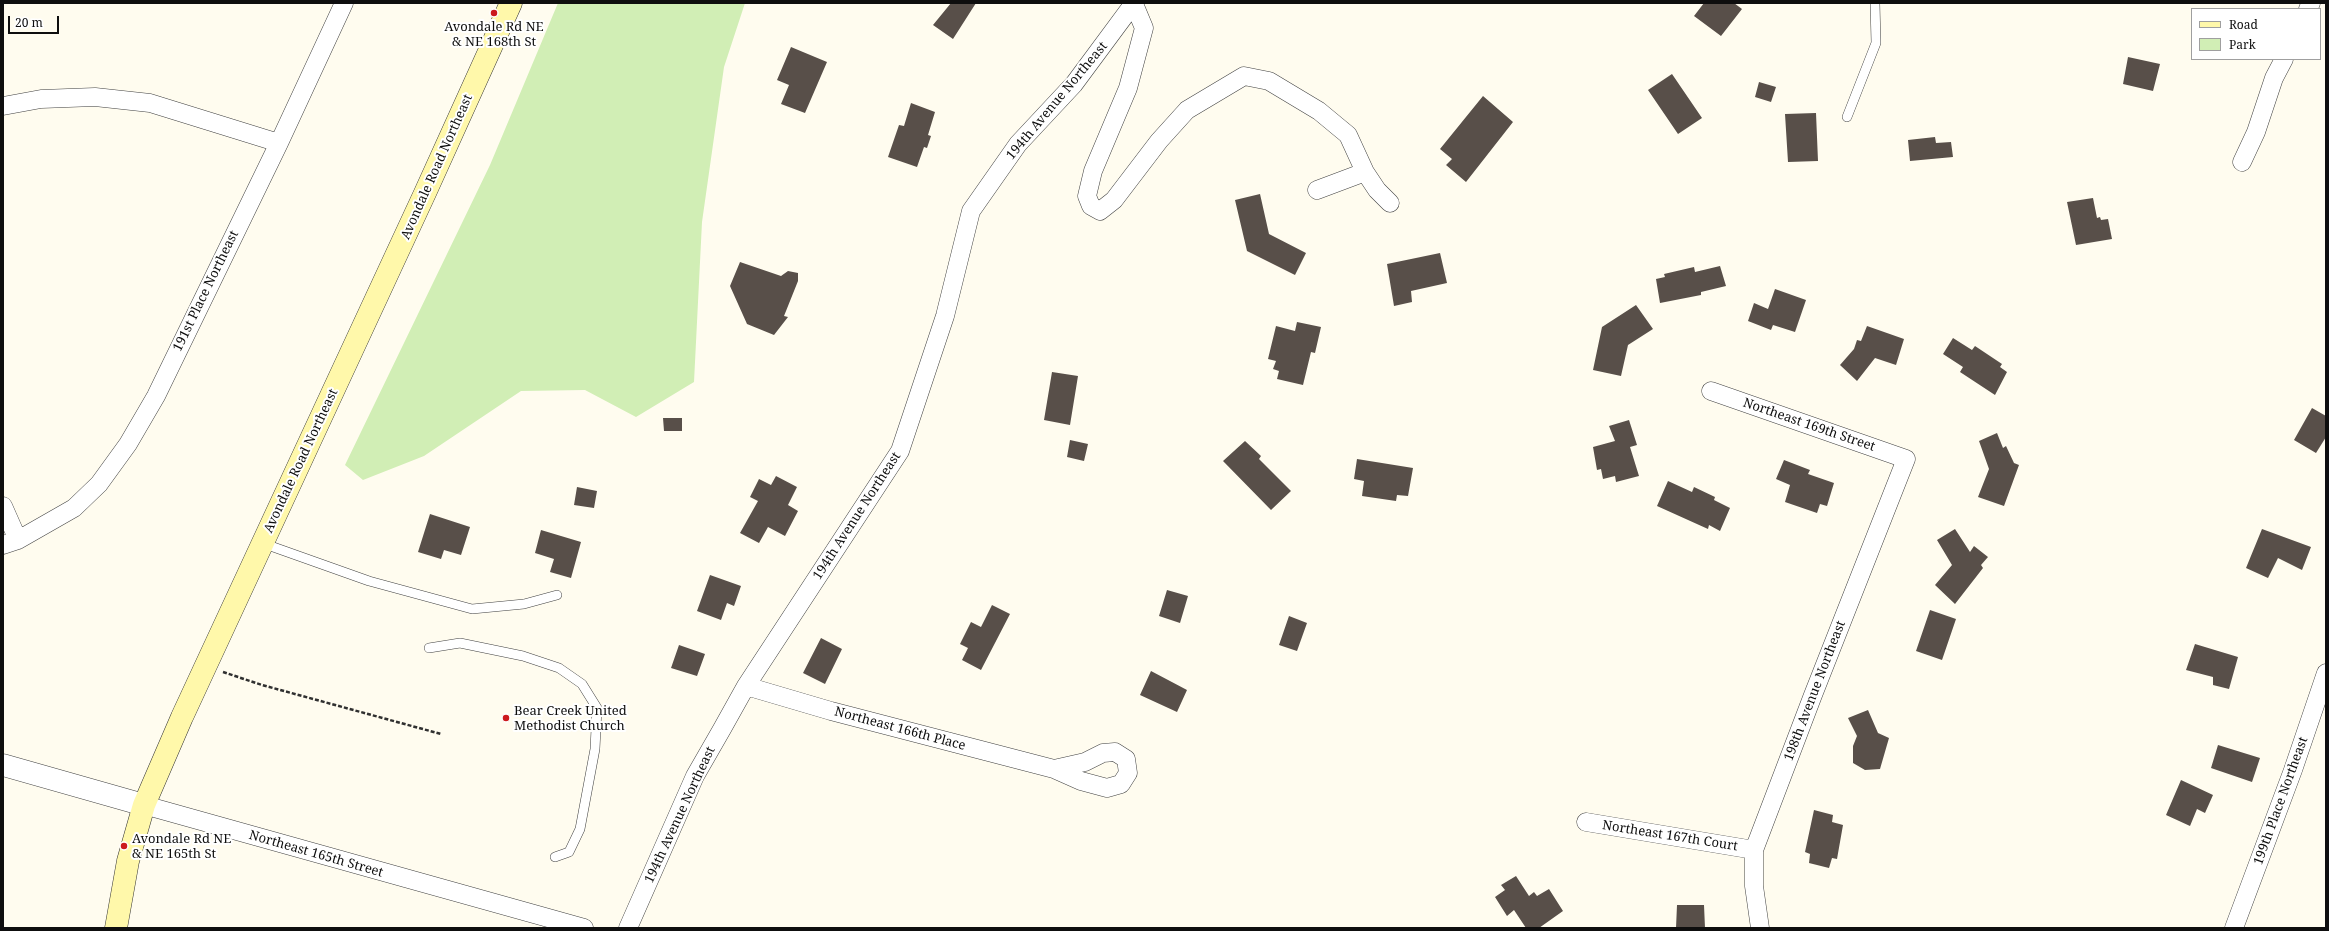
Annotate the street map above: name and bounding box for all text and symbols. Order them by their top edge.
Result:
scale bar [10,8,61,34]
marker: Avondale Rd NE & NE 168th St [489,8,499,18]
legend [2191,8,2321,60]
text: 20 m [15,14,43,31]
text: Road [2229,16,2258,33]
place label: Avondale Rd NE & NE 168th St [444,19,544,50]
text: Park [2229,36,2256,53]
street label: 194th Avenue Northeast [1003,39,1111,163]
street label: Avondale Road Northeast [398,92,476,242]
street label: 191st Place Northeast [170,228,242,354]
street label: Avondale Road Northeast [261,386,341,536]
street label: Northeast 169th Street [1741,395,1877,455]
street label: 194th Avenue Northeast [810,449,904,583]
street label: 198th Avenue Northeast [1781,619,1849,763]
place label: Bear Creek United Methodist Church [514,703,627,734]
street label: Northeast 166th Place [833,704,967,754]
marker: Bear Creek United Methodist Church [501,713,511,723]
street label: 199th Place Northeast [2251,735,2311,867]
street label: 194th Avenue Northeast [641,744,719,886]
street label: Northeast 167th Court [1601,818,1739,854]
street label: Northeast 165th Street [247,827,385,881]
place label: Avondale Rd NE & NE 165th St [132,831,231,862]
marker: Avondale Rd NE & NE 165th St [119,841,129,851]

